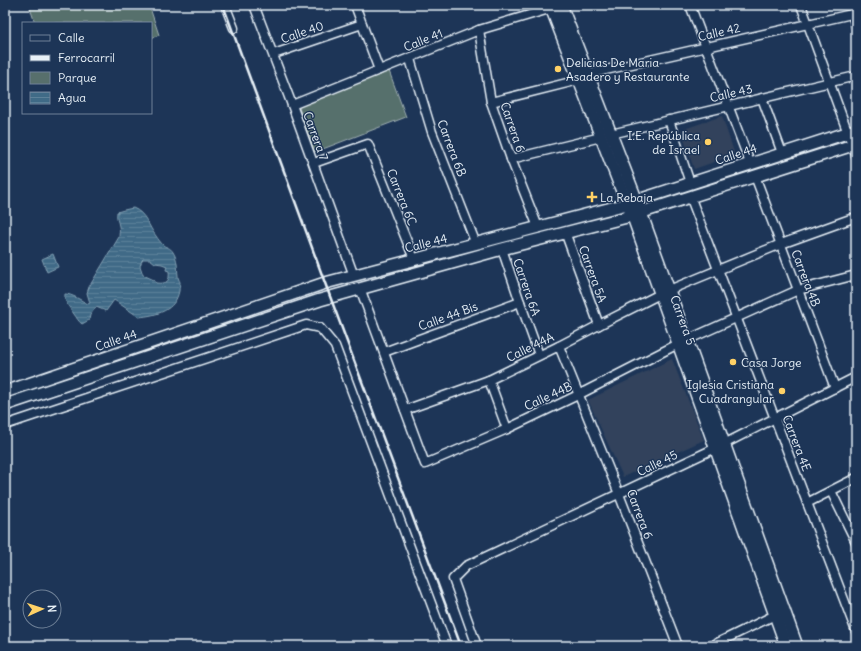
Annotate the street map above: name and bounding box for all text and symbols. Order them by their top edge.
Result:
street label: Calle 40 [279,18,325,46]
street label: Calle 42 [696,20,742,44]
legend [22,22,152,114]
street label: Calle 41 [401,25,445,55]
text: Calle [58,30,85,45]
text: Ferrocarril [58,50,115,65]
place label: Delicias De Maria Asadero y Restaurante [566,55,689,84]
marker: Delicias De Maria Asadero y Restaurante [553,64,563,74]
text: Parque [58,70,97,85]
street label: Calle 43 [708,81,754,105]
text: Agua [58,90,86,105]
street label: Carrera 6 [497,100,529,154]
street label: Carrera 7 [300,110,332,163]
street label: Carrera 6B [434,117,470,179]
place label: I.E. República de Israel [627,128,700,157]
marker: I.E. República de Israel [703,137,713,147]
street label: Calle 44 [713,140,759,168]
street label: Carrera 6C [384,166,420,228]
place label: La Rebaja [600,190,653,205]
marker: La Rebaja [587,192,597,202]
street label: Calle 44 [403,230,449,256]
street label: Carrera 5A [576,243,610,305]
street label: Carrera 4B [788,247,824,309]
street label: Carrera 6A [510,256,544,318]
street label: Carrera 5 [667,293,699,347]
street label: Calle 44 Bis [416,298,480,334]
street label: Calle 44 [93,326,139,354]
street label: Calle 44A [504,329,556,365]
place label: Casa Jorge [741,355,802,370]
marker: Casa Jorge [728,357,738,367]
place label: Iglesia Cristiana Cuadrangular [687,377,774,406]
street label: Calle 44B [522,378,574,414]
marker: Iglesia Cristiana Cuadrangular [777,386,787,396]
street label: Carrera 4E [779,413,815,473]
street label: Calle 45 [634,447,680,479]
street label: Carrera 6 [624,487,656,541]
north arrow [22,589,62,629]
text: N [45,604,59,613]

